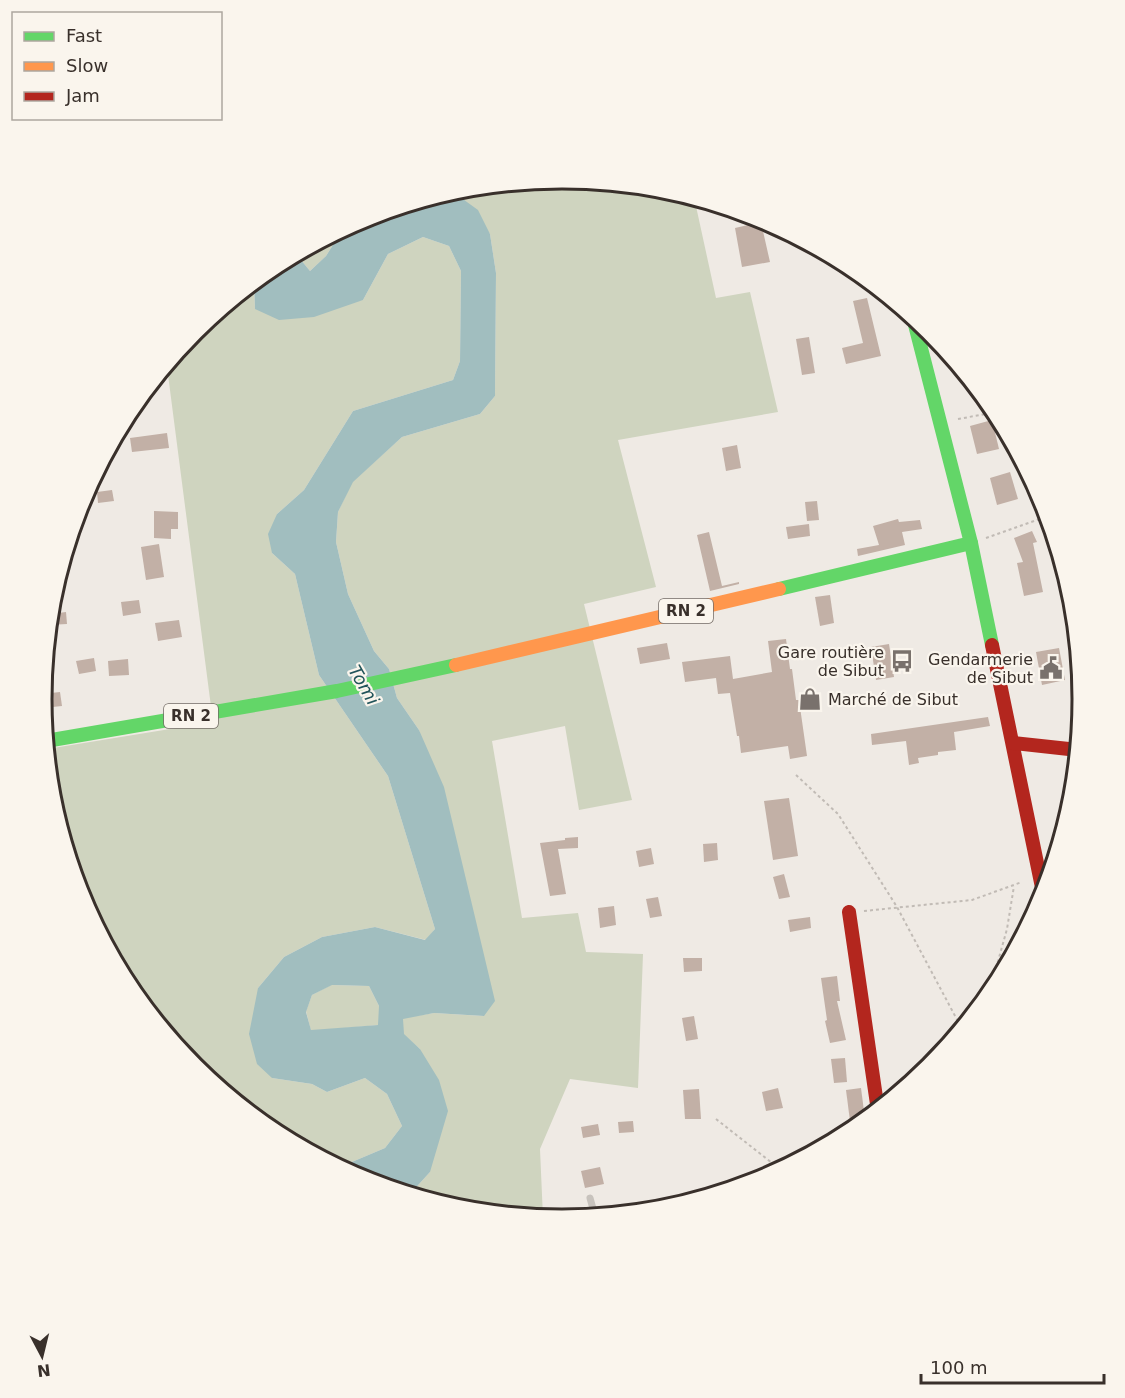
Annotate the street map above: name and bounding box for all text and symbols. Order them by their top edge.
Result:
legend [12,12,222,120]
text: Fast [66,25,102,46]
text: Slow [66,55,108,76]
text: Jam [65,85,100,106]
road number: RN 2 [659,599,713,623]
place label: Gare routière de Sibut [778,643,884,680]
bus stop icon: Gare routière de Sibut [889,648,915,674]
place label: Gendarmerie de Sibut [928,650,1033,687]
public building icon: Gendarmerie de Sibut [1038,655,1064,681]
water label: Tomi [344,661,384,709]
shop icon: Marché de Sibut [797,686,823,712]
place label: Marché de Sibut [828,690,958,709]
road number: RN 2 [164,704,218,728]
north arrow [12,1326,72,1386]
scale bar [921,1347,1104,1385]
text: 100 m [930,1357,988,1378]
text: N [36,1360,52,1381]

